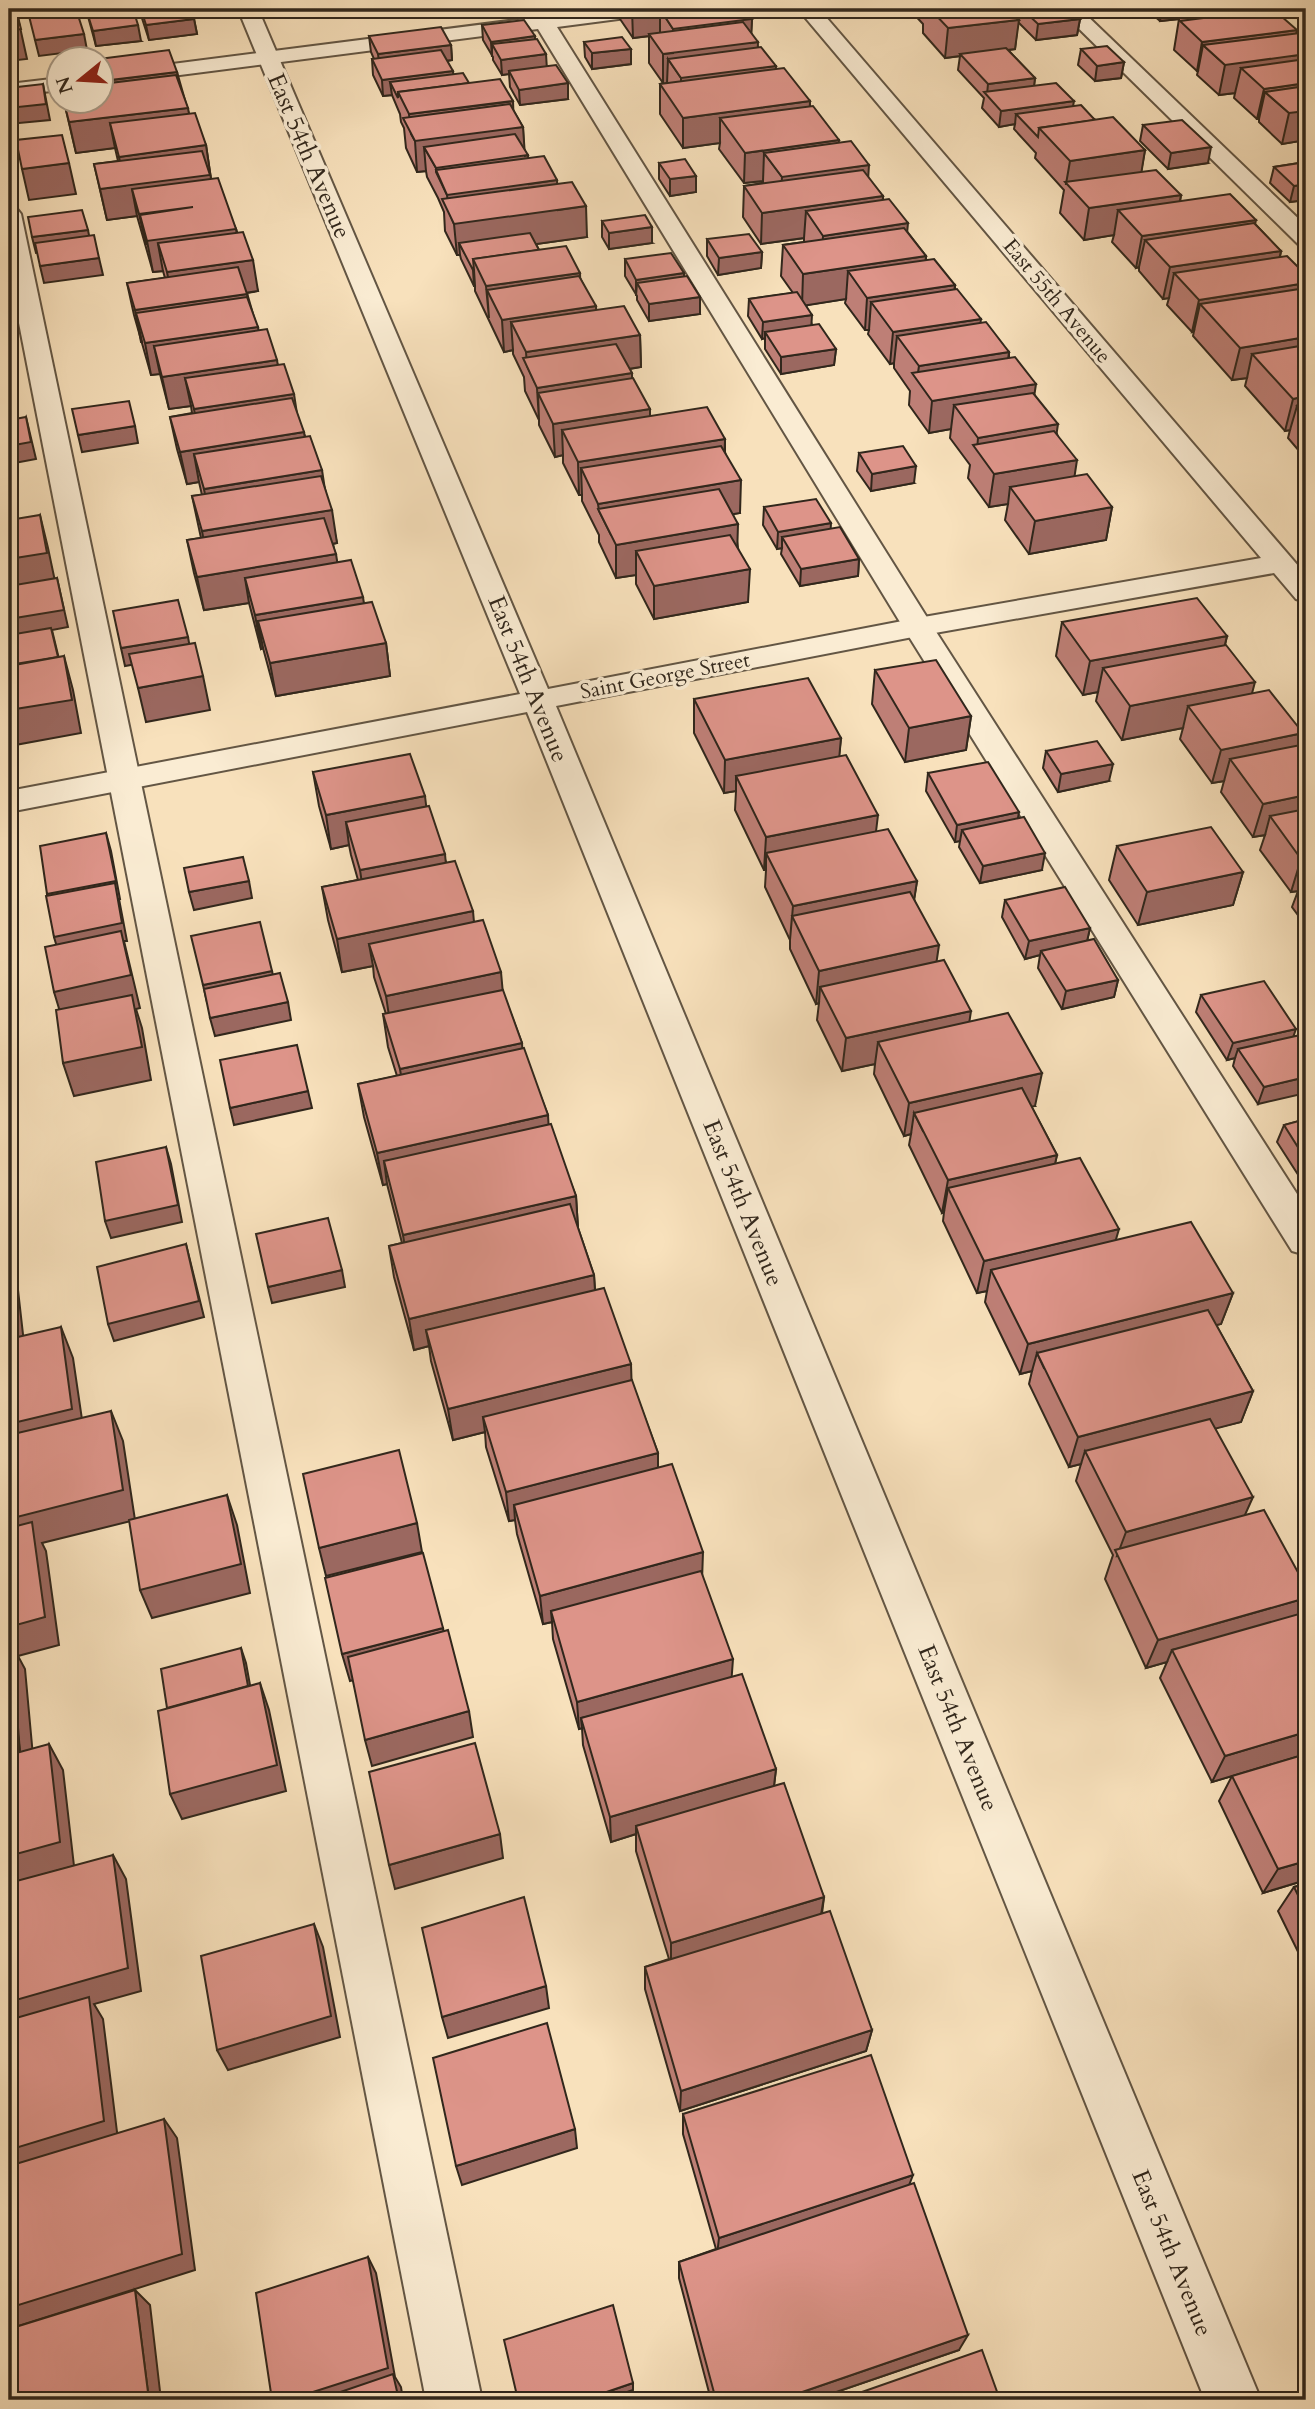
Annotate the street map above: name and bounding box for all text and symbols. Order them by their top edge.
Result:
north arrow [46,46,116,116]
street label: East 54th Avenue [259,68,359,244]
text: N [50,73,80,97]
street label: East 55th Avenue [996,232,1118,370]
street label: East 54th Avenue [480,591,576,767]
street label: Saint George Street [578,645,753,707]
street label: East 54th Avenue [695,1115,791,1291]
street label: East 54th Avenue [910,1640,1006,1816]
street label: East 54th Avenue [1124,2165,1220,2341]

